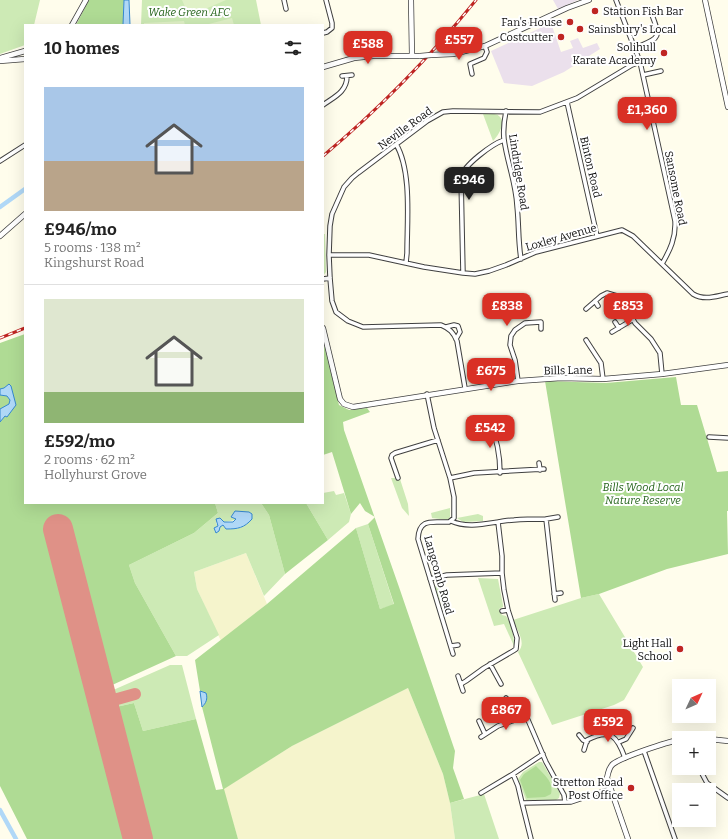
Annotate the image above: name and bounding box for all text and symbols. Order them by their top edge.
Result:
place label: Station Fish Bar [603,5,684,18]
park label: Wake Green AFC [148,6,230,19]
marker: Station Fish Bar [590,6,600,16]
place label: Fan's House [501,16,562,29]
marker: Fan's House [565,17,575,27]
place label: Sainsbury's Local [588,23,676,36]
marker: Sainsbury's Local [575,24,585,34]
pin: £557 [435,27,483,61]
pin: £588 [344,31,392,65]
place label: Costcutter [500,31,553,44]
text: £557 [444,32,474,47]
marker: Costcutter [556,32,566,42]
text: £588 [352,36,384,51]
icon: filters [282,37,304,59]
text: 10 homes [44,38,120,59]
place label: Solihull Karate Academy [573,41,656,67]
marker: Solihull Karate Academy [659,48,669,58]
pin: £1,360 [614,97,680,131]
text: £1,360 [627,102,667,117]
street label: Neville Road [376,104,435,152]
icon: home [138,113,210,185]
street label: Lindridge Road [506,133,531,212]
street label: Binton Road [577,135,604,199]
street label: Sansome Road [662,150,689,227]
pin: £946 [445,167,493,201]
text: £946 [453,172,485,187]
text: £946/mo [44,219,117,240]
street label: Loxley Avenue [524,221,598,254]
text: 5 rooms · 138 m² [44,240,141,255]
text: Kingshurst Road [44,255,144,270]
pin: £838 [483,293,531,327]
pin: £853 [604,293,652,327]
text: £838 [491,298,523,313]
text: £853 [613,298,643,313]
icon: home [138,325,210,397]
pin: £675 [467,358,515,392]
text: £675 [476,363,506,378]
street label: Bills Lane [543,364,593,377]
pin: £542 [466,415,514,449]
text: £542 [475,420,505,435]
text: £592/mo [44,431,115,452]
text: 2 rooms · 62 m² [44,452,135,467]
text: Hollyhurst Grove [44,467,147,482]
park label: Bills Wood Local Nature Reserve [603,481,683,507]
street label: Langcomb Road [421,534,456,617]
place label: Light Hall School [623,637,672,663]
marker: Light Hall School [675,644,685,654]
north arrow [672,679,716,723]
map controls [672,679,716,827]
pin: £867 [482,697,530,731]
text: £867 [491,702,521,717]
pin: £592 [584,709,632,743]
text: £592 [593,714,623,729]
button: + [672,731,716,775]
place label: Stretton Road Post Office [553,776,623,802]
marker: Stretton Road Post Office [626,783,636,793]
button: − [672,783,716,827]

